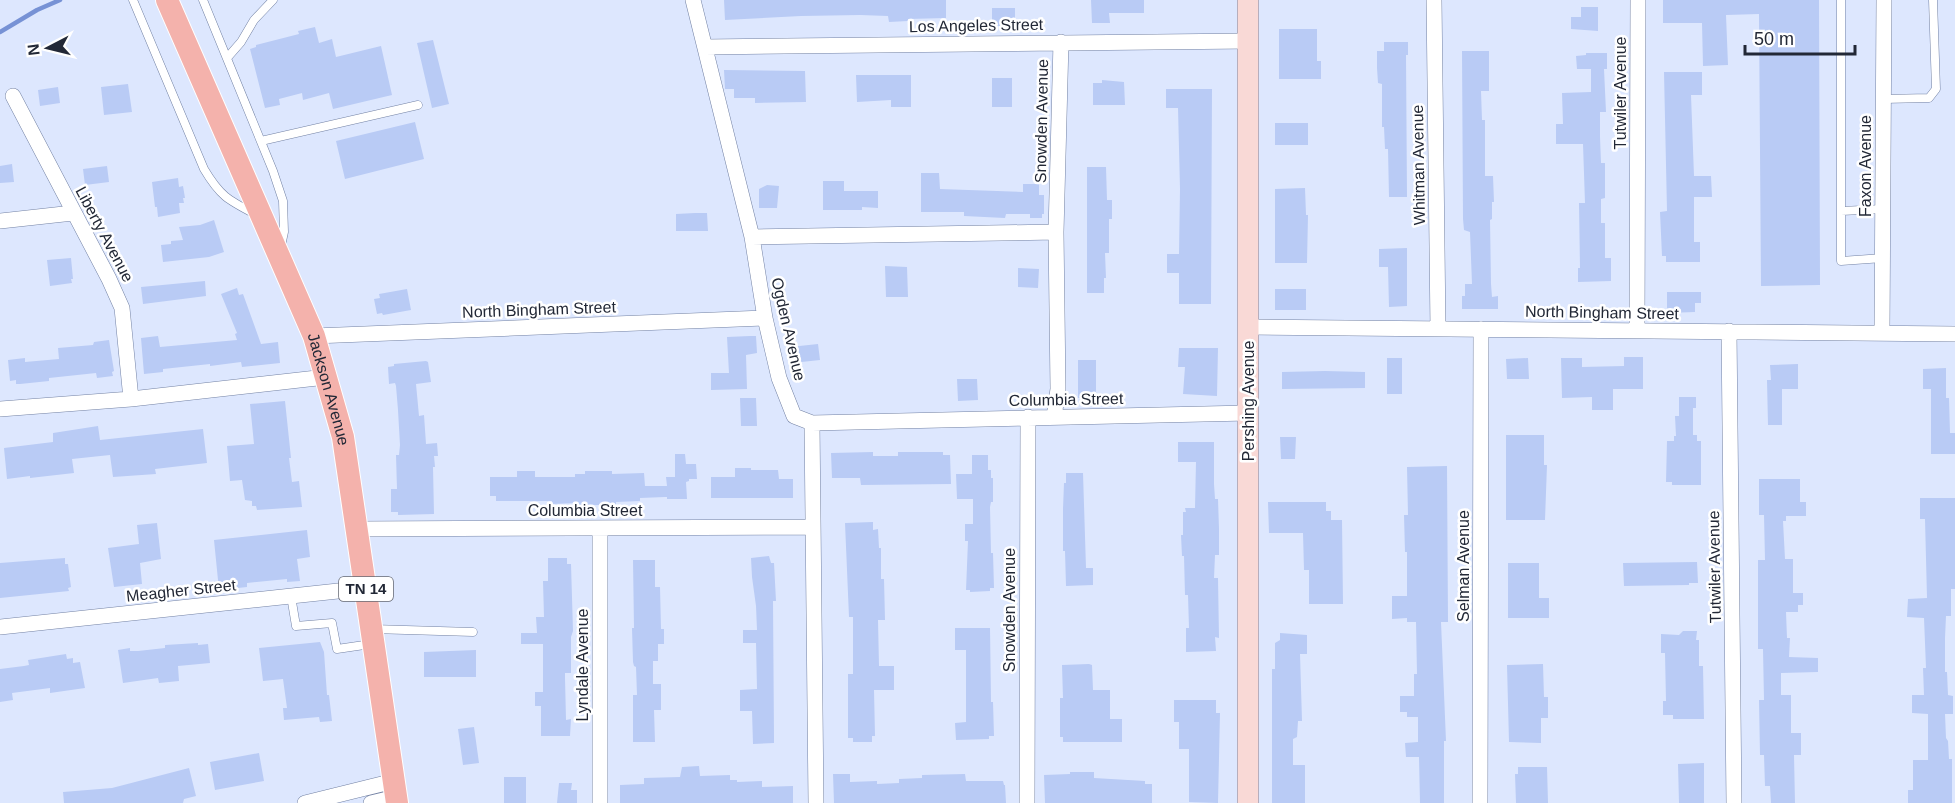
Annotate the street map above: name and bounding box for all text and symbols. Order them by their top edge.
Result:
street label: Los Angeles Street [909,16,1044,35]
north arrow [18,18,78,78]
scale bar [1745,18,1854,56]
text: 50 m [1754,29,1794,49]
street label: Tutwiler Avenue [1612,36,1629,149]
text: N [24,43,43,57]
street label: Snowden Avenue [1032,59,1051,183]
street label: Whitman Avenue [1409,104,1428,225]
street label: Faxon Avenue [1857,115,1874,217]
street label: Liberty Avenue [72,184,137,285]
street label: Ogden Avenue [768,276,809,383]
street label: North Bingham Street [462,298,617,321]
street label: North Bingham Street [1525,303,1680,322]
street label: Jackson Avenue [305,331,352,447]
street label: Pershing Avenue [1240,341,1257,461]
street label: Columbia Street [1009,390,1124,409]
street label: Columbia Street [528,502,643,519]
street label: Selman Avenue [1455,510,1472,622]
street label: Tutwiler Avenue [1705,510,1724,624]
street label: Snowden Avenue [1001,548,1018,672]
street label: Meagher Street [125,576,237,605]
road number: TN 14 [339,577,393,601]
street label: Lyndale Avenue [574,608,591,722]

